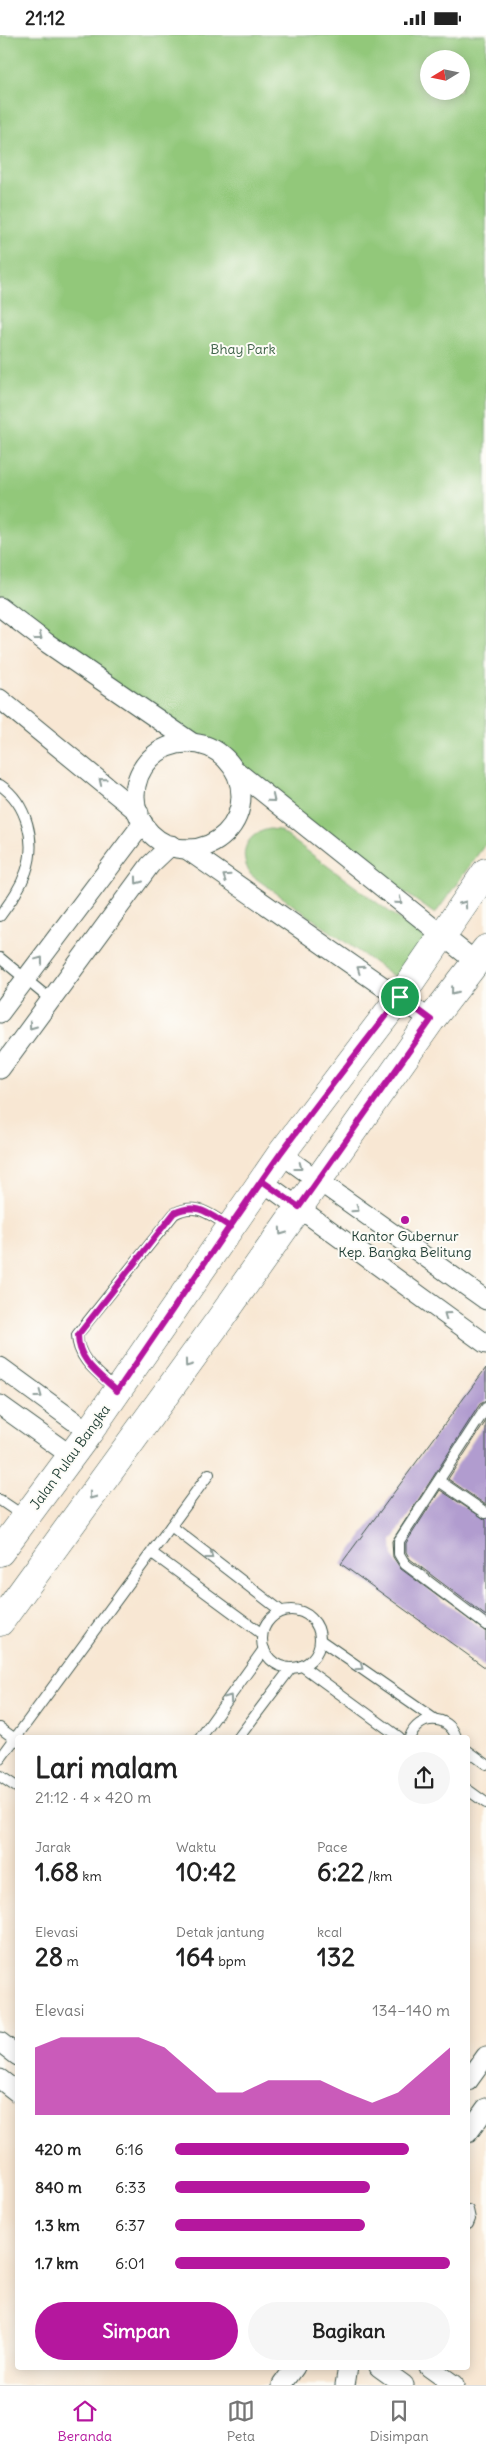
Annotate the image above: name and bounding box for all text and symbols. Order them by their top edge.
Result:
text: 21:12 [25,6,65,30]
north arrow [420,50,470,100]
map controls [420,50,470,100]
park label: Bhay Park [210,340,276,358]
one-way arrow [33,631,43,640]
one-way arrow [99,779,108,787]
one-way arrow [266,794,275,802]
one-way arrow [222,874,232,883]
one-way arrow [135,875,144,885]
one-way arrow [393,895,402,903]
one-way arrow [458,900,467,909]
one-way arrow [34,956,43,966]
one-way arrow [356,966,366,975]
pin [379,976,421,1018]
icon: arrive [386,983,414,1011]
one-way arrow [450,986,459,995]
one-way arrow [29,1020,37,1029]
one-way arrow [293,1162,302,1170]
one-way arrow [350,1203,360,1212]
marker: Kantor Gubernur Kep. Bangka Belitung [399,1214,411,1226]
one-way arrow [279,1226,288,1235]
place label: Kantor Gubernur Kep. Bangka Belitung [338,1227,472,1261]
one-way arrow [443,1312,453,1321]
one-way arrow [185,1358,194,1368]
one-way arrow [33,1390,42,1398]
street label: Jalan Pulau Bangka [26,1401,114,1513]
one-way arrow [89,1490,98,1499]
one-way arrow [204,1551,213,1559]
one-way arrow [354,1661,363,1670]
one-way arrow [223,1694,232,1704]
text: Lari malam [35,1750,178,1786]
button: share [398,1752,450,1804]
text: 21:12 · 4 × 420 m [35,1787,151,1807]
text: Jarak [35,1838,71,1856]
text: Waktu [176,1838,216,1856]
text: Pace [317,1838,347,1856]
text: 1.68 [35,1856,79,1888]
text: 10:42 [176,1856,236,1888]
text: 6:22 [317,1856,364,1888]
text: km [79,1867,102,1885]
text: /km [364,1867,392,1885]
text: Elevasi [35,1923,78,1941]
text: Detak jantung [176,1923,265,1941]
text: kcal [317,1923,342,1941]
text: 28 [35,1941,63,1973]
text: 164 [176,1941,215,1973]
text: 132 [317,1941,355,1973]
text: m [63,1952,79,1970]
text: bpm [215,1952,246,1970]
text: Elevasi [35,2000,84,2020]
text: 134–140 m [372,2000,450,2020]
text: 420 m [35,2139,81,2159]
text: 6:16 [115,2139,143,2159]
text: 840 m [35,2177,82,2197]
text: 6:33 [115,2177,146,2197]
text: 1.3 km [35,2215,80,2235]
text: 6:37 [115,2215,145,2235]
text: 1.7 km [35,2253,79,2273]
text: 6:01 [115,2253,145,2273]
button: Simpan [35,2302,238,2360]
button: Bagikan [248,2302,450,2360]
tab: Beranda [57,2397,112,2445]
tab: Peta [227,2397,255,2445]
tab: Disimpan [370,2397,429,2445]

